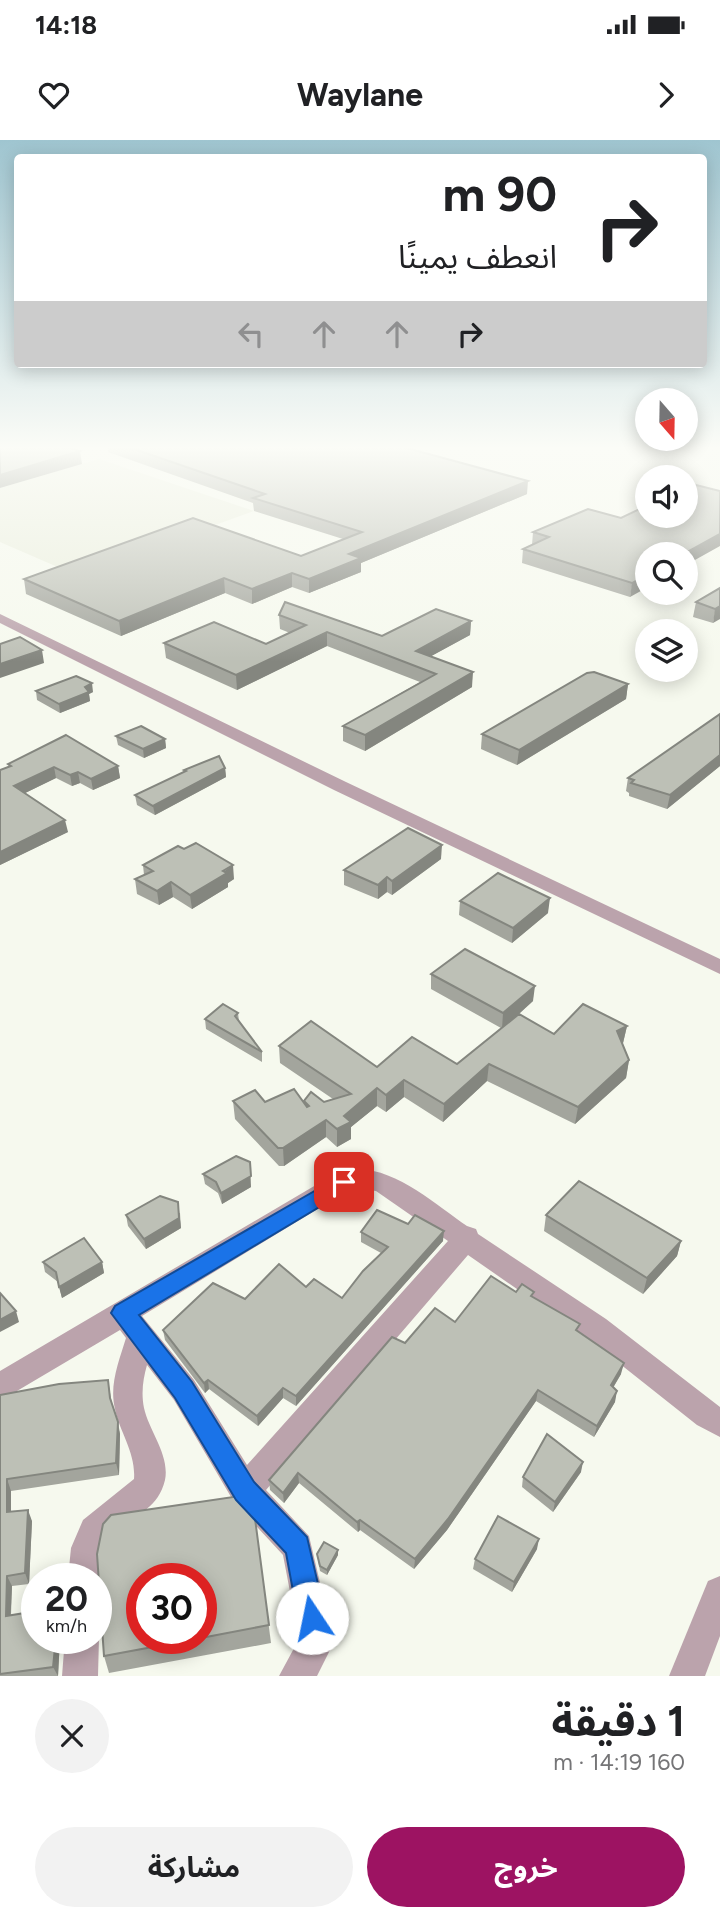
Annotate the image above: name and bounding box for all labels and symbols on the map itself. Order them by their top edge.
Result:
north arrow [635,388,698,452]
pin [314,1152,374,1212]
speed limit sign: 30 [126,1563,217,1654]
position arrow [275,1581,349,1655]

